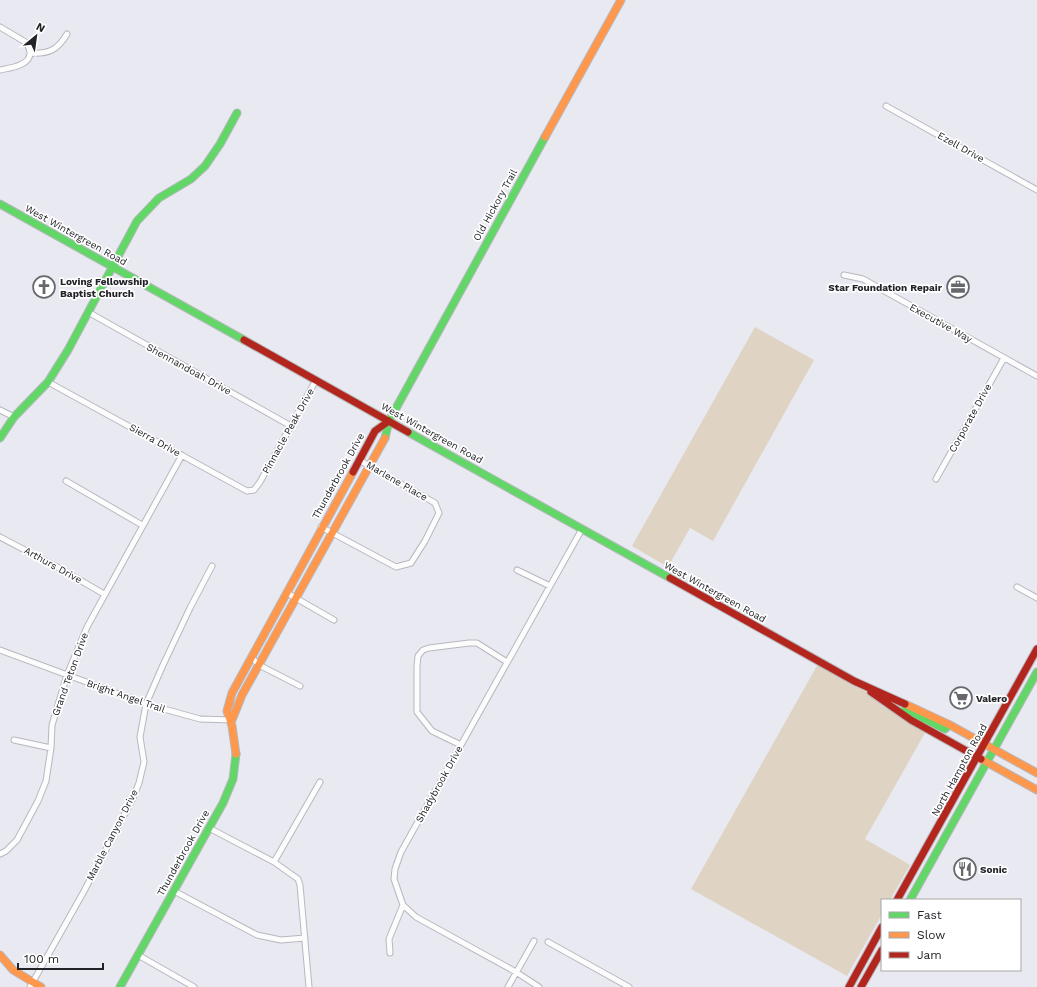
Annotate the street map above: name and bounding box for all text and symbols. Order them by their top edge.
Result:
north arrow [16,16,56,56]
text: N [34,20,47,35]
street label: Ezell Drive [936,130,986,164]
street label: Old Hickory Trail [471,167,519,243]
street label: West Wintergreen Road [23,202,129,268]
church icon: Loving Fellowship Baptist Church [31,274,57,300]
office icon: Star Foundation Repair [945,274,971,300]
place label: Loving Fellowship Baptist Church [60,276,149,299]
place label: Star Foundation Repair [828,282,943,293]
street label: Executive Way [908,301,975,345]
street label: Shennandoah Drive [145,341,233,397]
street label: Corporate Drive [947,382,994,454]
street label: Pinnacle Peak Drive [260,386,316,476]
street label: West Wintergreen Road [379,400,485,466]
street label: Sierra Drive [128,421,183,459]
street label: Thunderbrook Drive [310,431,366,521]
street label: Marlene Place [365,459,430,503]
street label: Arthurs Drive [22,545,84,586]
street label: West Wintergreen Road [662,559,768,625]
street label: Grand Teton Drive [50,631,90,717]
street label: Bright Angel Trail [85,677,167,715]
supermarket icon: Valero [948,685,974,711]
place label: Valero [976,693,1007,704]
street label: North Hampton Road [929,722,989,818]
street label: Shadybrook Drive [413,744,465,824]
street label: Marble Canyon Drive [84,787,140,882]
street label: Thunderbrook Drive [155,808,211,898]
restaurant icon: Sonic [952,856,978,882]
place label: Sonic [980,864,1008,875]
legend [881,899,1021,971]
text: Fast [917,908,942,922]
text: Slow [917,928,945,942]
scale bar [18,945,103,971]
text: Jam [917,948,942,962]
text: 100 m [24,952,59,966]

